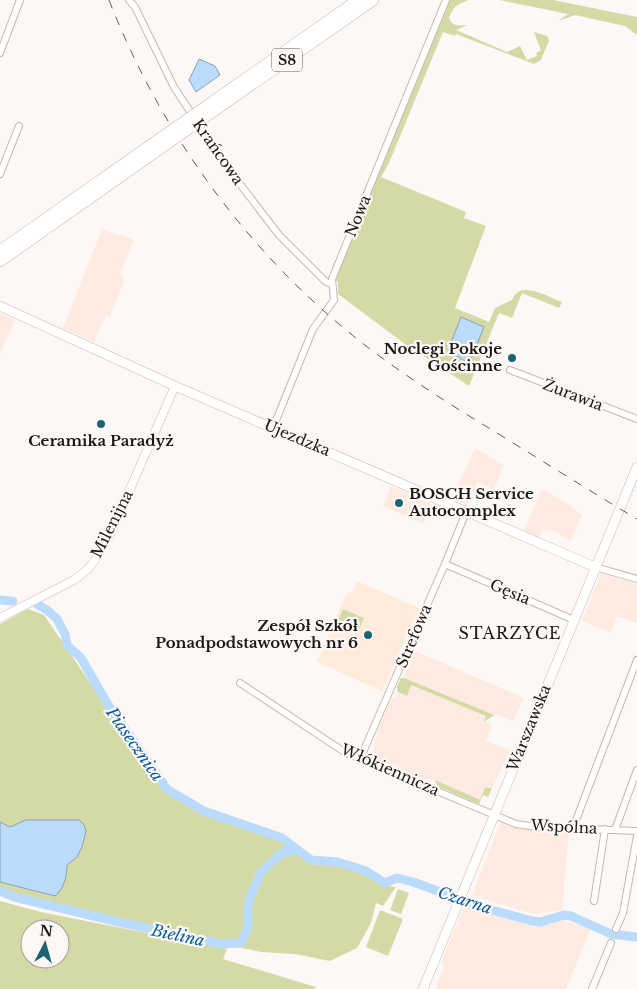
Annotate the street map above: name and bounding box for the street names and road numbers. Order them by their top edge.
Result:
road number: S8 [272,48,302,72]
street label: Krańcowa [189,115,248,189]
street label: Nowa [341,191,375,240]
street label: Żurawia [540,374,607,415]
street label: Ujezdzka [261,415,334,460]
street label: Milenijna [86,486,137,561]
street label: Gęsia [487,575,534,609]
street label: Strefowa [392,600,436,670]
street label: Warszawska [502,681,555,775]
street label: Włókiennicza [337,739,443,800]
street label: Wspólna [529,815,599,838]

